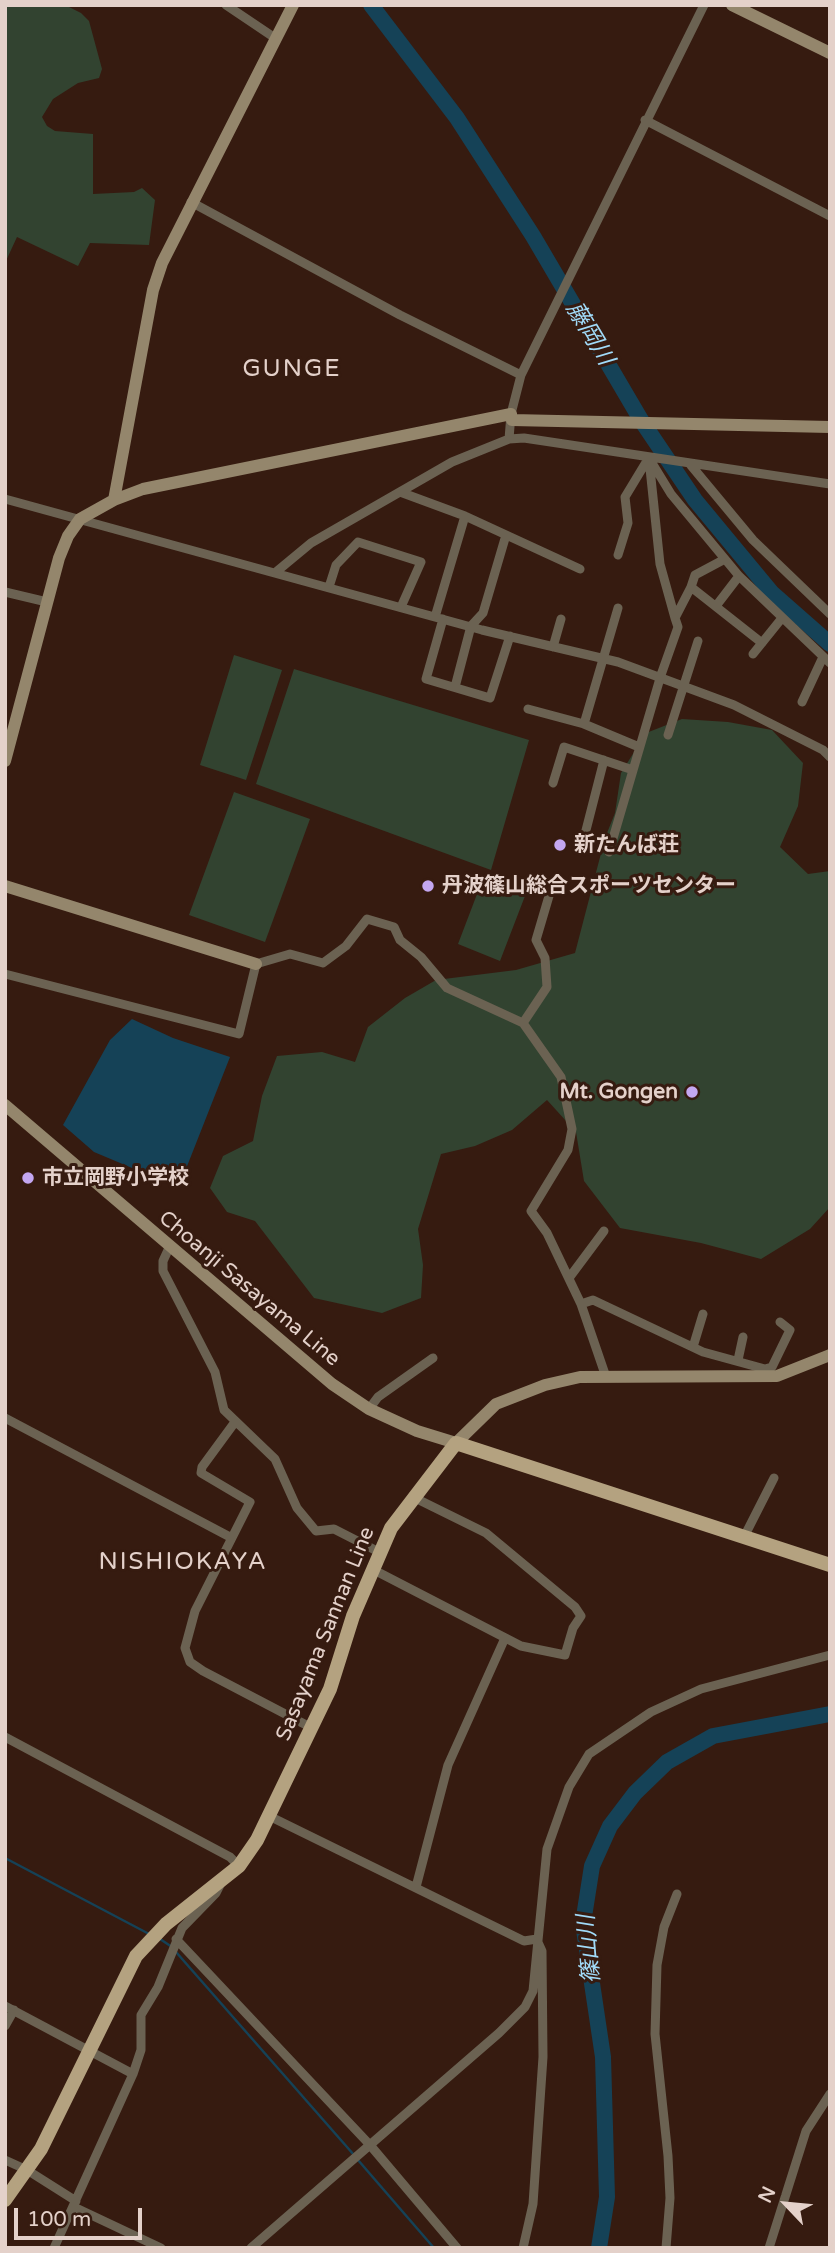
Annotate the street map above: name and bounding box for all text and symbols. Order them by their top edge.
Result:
water label: 藤岡川 [559,297,619,371]
district label: GUNGE [243,356,341,384]
place label: 新たんば荘 [574,832,679,858]
marker: 新たんば荘 [552,837,568,853]
place label: 丹波篠山総合スポーツセンター [442,873,736,899]
marker: 丹波篠山総合スポーツセンター [420,878,436,894]
place label: Mt. Gongen [560,1079,678,1105]
marker: Mt. Gongen [684,1084,700,1100]
place label: 市立岡野小学校 [42,1165,189,1191]
marker: 市立岡野小学校 [20,1170,36,1186]
street label: Choanji Sasayama Line [153,1206,345,1372]
street label: Sasayama Sannan Line [272,1523,380,1745]
district label: NISHIOKAYA [100,1549,266,1577]
water label: 篠山川 [573,1913,607,1985]
north arrow [751,2169,821,2239]
text: N [754,2183,780,2206]
scale bar [18,2194,145,2238]
text: 100 m [27,2207,91,2232]

